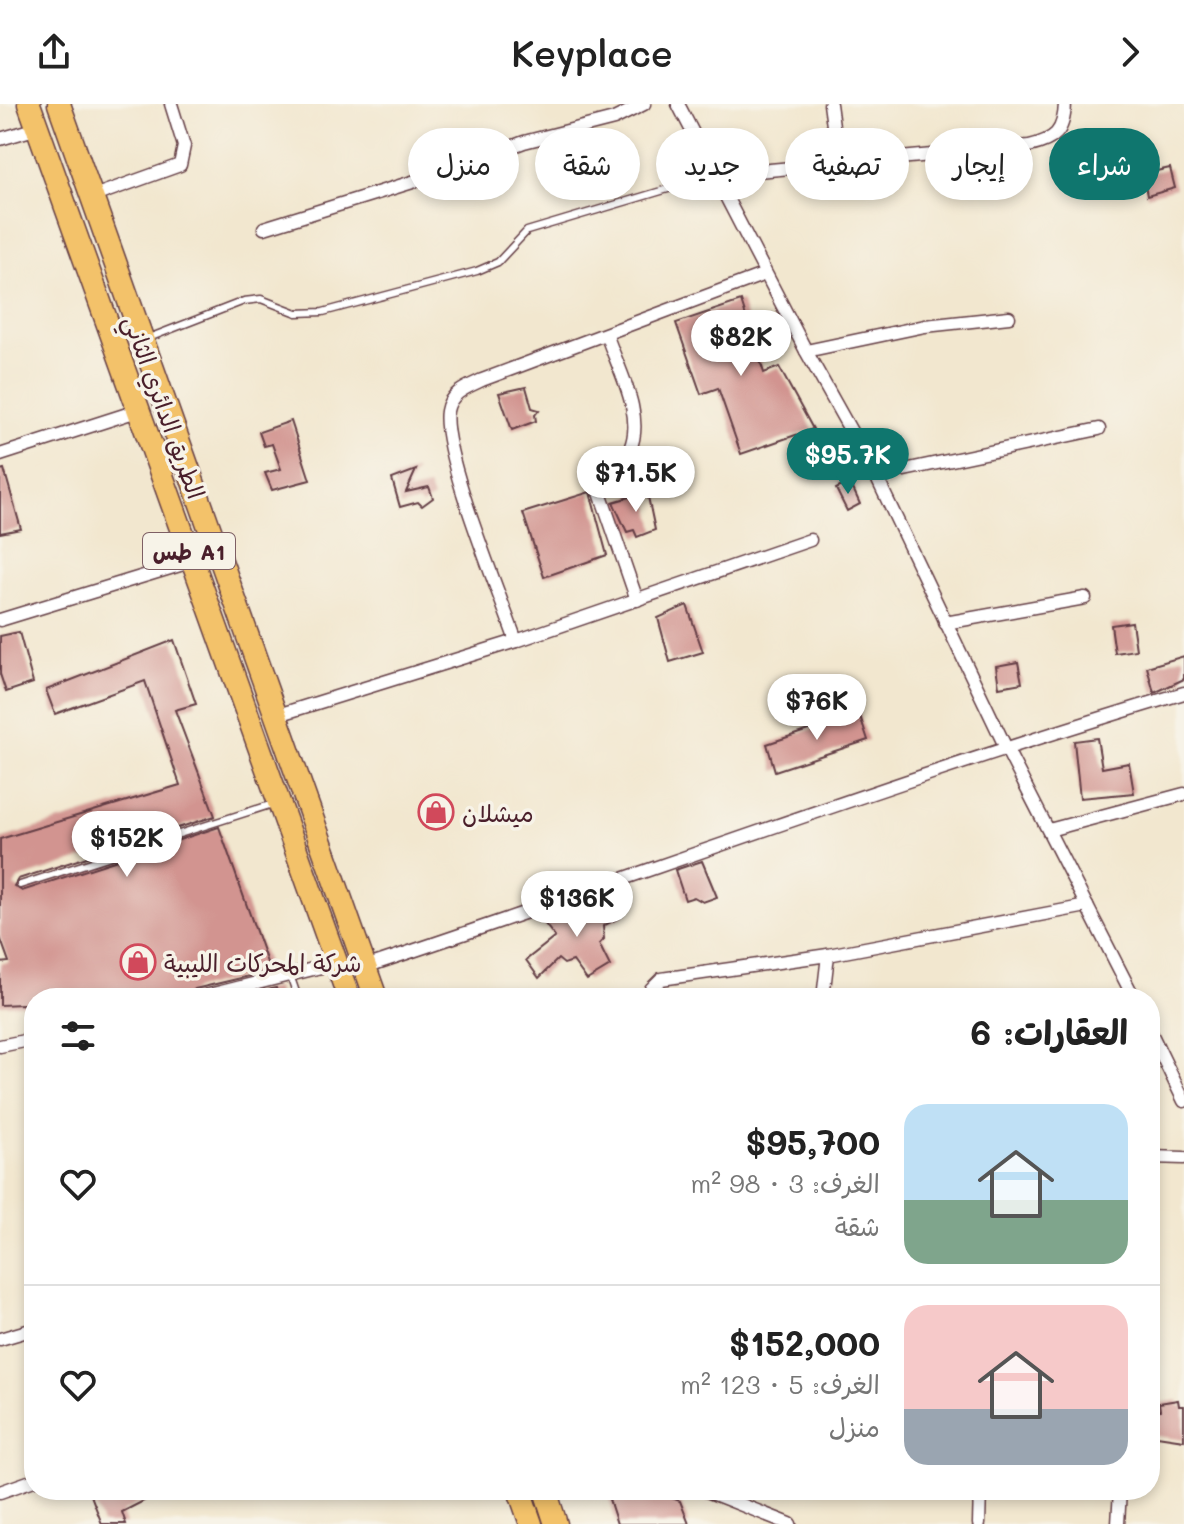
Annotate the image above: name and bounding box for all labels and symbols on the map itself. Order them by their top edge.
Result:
pin: $82K [694,310,788,378]
street label: الطريق الدائري الثاني [111,311,213,505]
pin: $95.7K [783,428,913,496]
pin: $71.5K [571,446,701,514]
road number: طس A1 [143,533,235,569]
pin: $76K [770,674,864,742]
shop icon: ميشلان [417,793,455,831]
place label: ميشلان [462,797,534,828]
pin: $152K [71,811,183,879]
pin: $136K [521,871,633,939]
shop icon: شركة المحركات الليبية [119,943,157,981]
place label: شركة المحركات الليبية [164,947,362,978]

